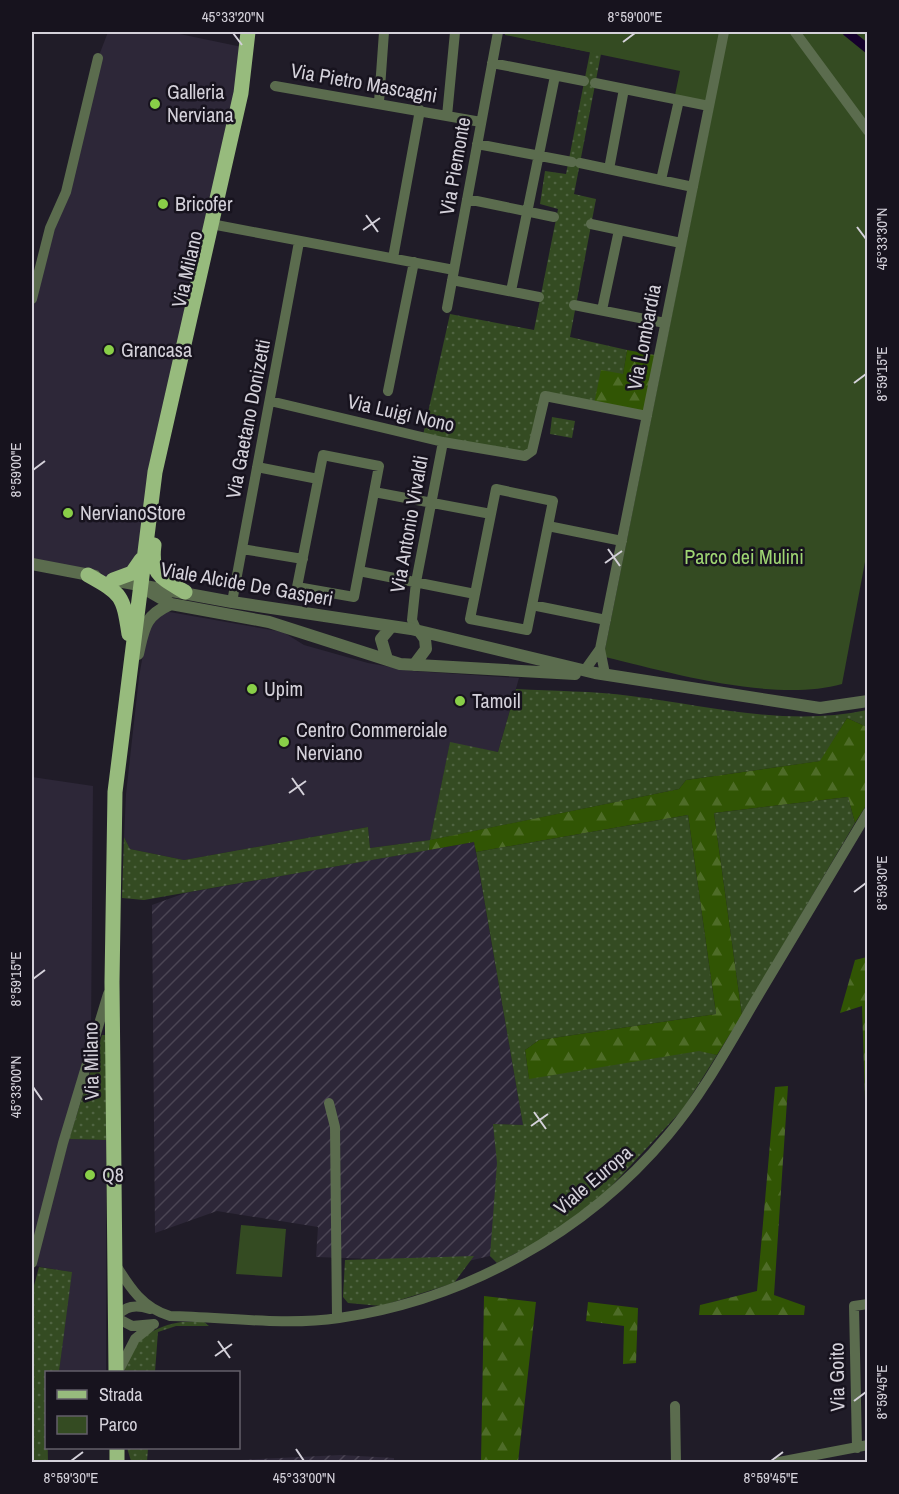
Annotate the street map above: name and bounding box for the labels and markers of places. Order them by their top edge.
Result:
place label: Galleria Nerviana [167,78,234,128]
marker: Galleria Nerviana [148,97,162,111]
place label: Bricofer [175,190,233,217]
marker: Bricofer [156,197,170,211]
place label: Grancasa [121,336,192,363]
marker: Grancasa [102,343,116,357]
place label: NervianoStore [80,499,186,526]
marker: NervianoStore [61,506,75,520]
place label: Upim [264,675,303,702]
marker: Upim [245,682,259,696]
place label: Tamoil [472,687,521,714]
marker: Tamoil [453,694,467,708]
place label: Centro Commerciale Nerviano [296,716,447,766]
marker: Centro Commerciale Nerviano [277,735,291,749]
place label: Q8 [102,1161,124,1188]
marker: Q8 [83,1168,97,1182]

